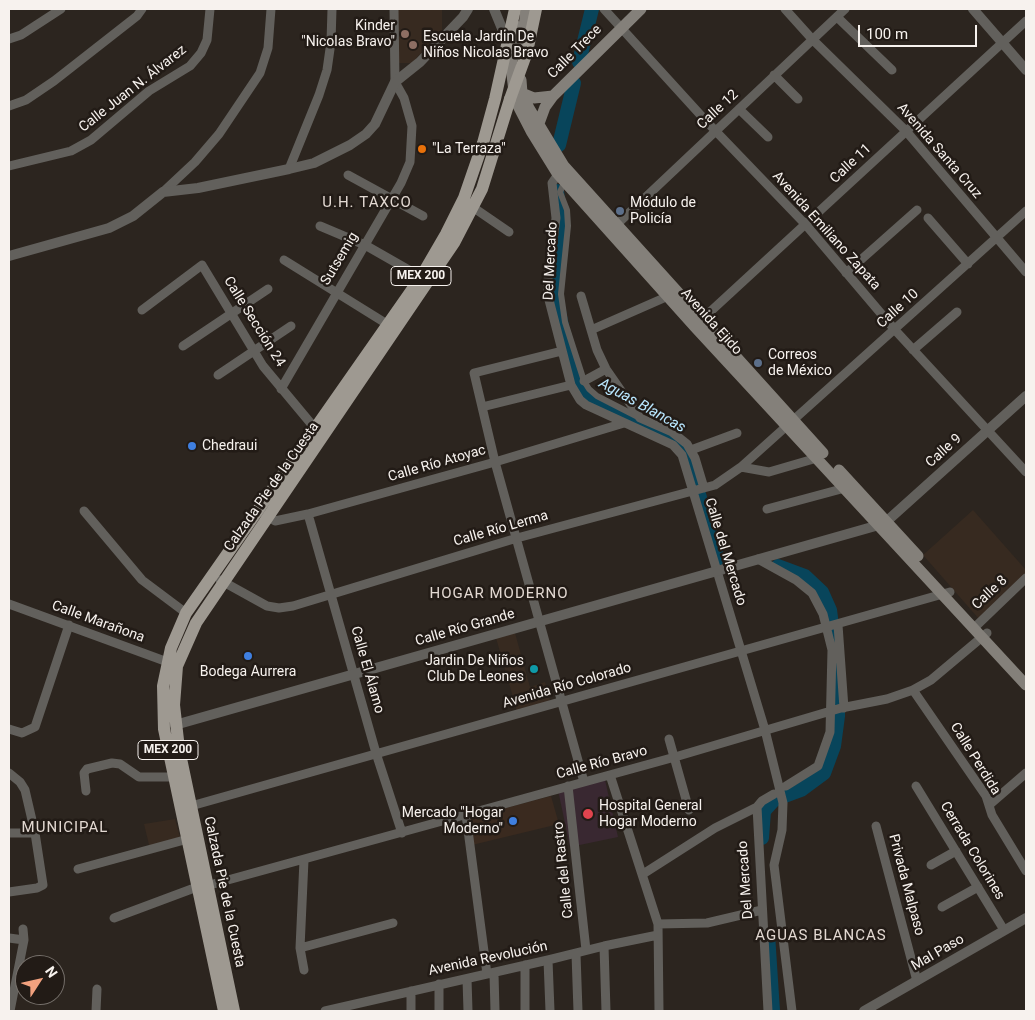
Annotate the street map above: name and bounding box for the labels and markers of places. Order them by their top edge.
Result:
place label: Kinder "Nicolas Bravo" [301,18,395,50]
marker: Kinder "Nicolas Bravo" [399,28,411,40]
place label: Escuela Jardin De Niños Nicolas Bravo [423,29,549,62]
marker: Escuela Jardin De Niños Nicolas Bravo [407,39,419,51]
place label: "La Terraza" [432,141,506,157]
marker: "La Terraza" [416,143,428,155]
place label: Módulo de Policía [630,195,696,228]
marker: Módulo de Policía [614,205,626,217]
place label: Correos de México [768,347,832,380]
marker: Correos de México [752,357,764,369]
place label: Chedraui [202,438,257,454]
marker: Chedraui [186,440,198,452]
marker: Bodega Aurrera [242,650,254,662]
place label: Jardin De Niños Club De Leones [425,653,524,686]
marker: Jardin De Niños Club De Leones [528,663,540,675]
place label: Bodega Aurrera [200,664,296,680]
place label: Hospital General Hogar Moderno [599,798,702,830]
place label: Mercado "Hogar Moderno" [402,805,503,838]
marker: Hospital General Hogar Moderno [581,807,595,821]
marker: Mercado "Hogar Moderno" [507,815,519,827]

